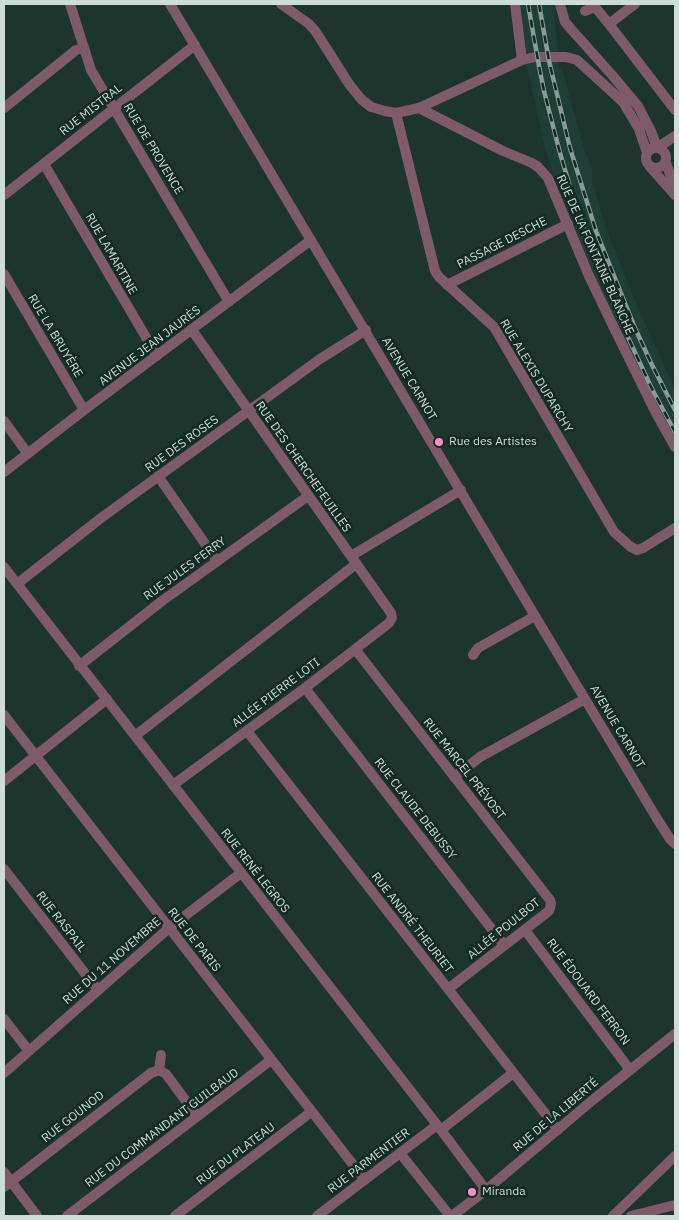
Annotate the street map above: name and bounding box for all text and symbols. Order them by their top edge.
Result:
street label: RUE MISTRAL [57,81,125,139]
street label: RUE DE PROVENCE [120,101,186,197]
street label: RUE DE LA FONTAINE BLANCHE [553,173,637,337]
street label: RUE LAMARTINE [82,211,140,297]
street label: PASSAGE DESCHE [455,214,549,272]
street label: RUE LA BRUYÈRE [24,292,86,380]
street label: AVENUE JEAN JAURÈS [96,303,204,389]
street label: RUE ALEXIS DUPARCHY [497,317,575,435]
street label: AVENUE CARNOT [379,335,439,423]
street label: RUE DES CHERCHEFEUILLES [252,399,354,535]
street label: RUE DES ROSES [142,413,222,475]
place label: Rue des Artistes [449,435,537,449]
marker: Rue des Artistes [433,436,445,448]
street label: RUE JULES FERRY [141,534,229,604]
street label: ALLÉE PIERRE LOTI [229,655,323,731]
street label: AVENUE CARNOT [587,683,647,771]
street label: RUE MARCEL PRÉVOST [420,715,508,823]
street label: RUE CLAUDE DEBUSSY [371,755,459,863]
street label: RUE RENÉ LEGROS [218,826,292,916]
street label: RUE ANDRÉ THEURIET [368,870,456,976]
street label: RUE RASPAIL [33,889,89,955]
street label: ALLÉE POULBOT [465,895,543,963]
street label: RUE DE PARIS [165,905,223,975]
street label: RUE DU 11 NOVEMBRE [60,915,164,1007]
street label: RUE ÉDOUARD FERRON [543,936,633,1048]
street label: RUE DU COMMANDANT GUILBAUD [82,1066,242,1190]
street label: RUE DE LA LIBERTÉ [510,1075,602,1155]
street label: RUE GOUNOD [39,1088,107,1146]
street label: RUE DU PLATEAU [194,1120,278,1188]
street label: RUE PARMENTIER [325,1125,413,1197]
place label: Miranda [482,1185,526,1199]
marker: Miranda [466,1186,478,1198]

